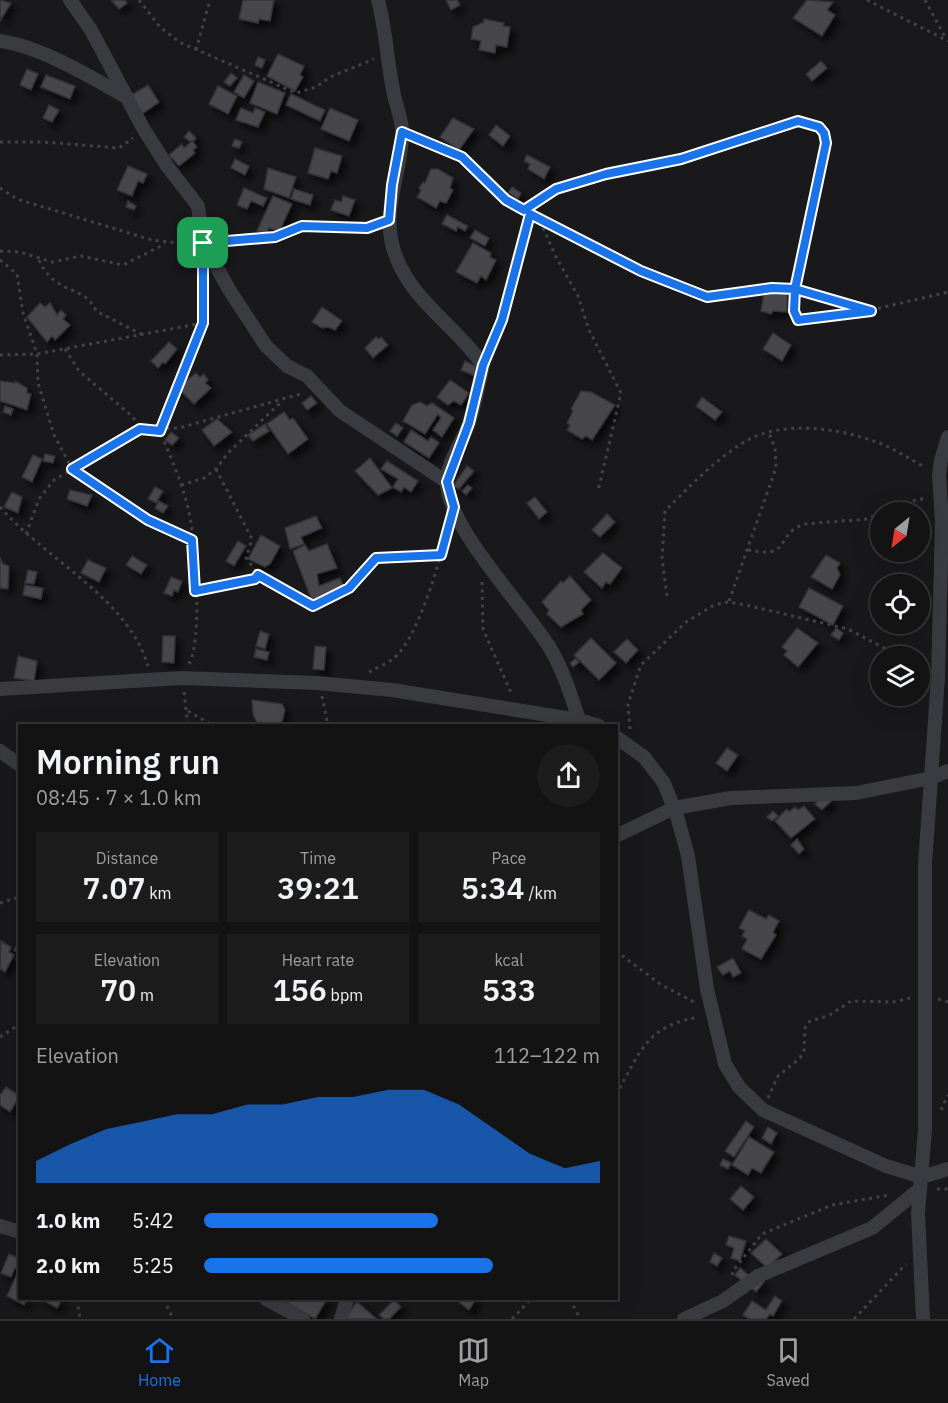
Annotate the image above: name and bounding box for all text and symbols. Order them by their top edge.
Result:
pin [177,217,228,268]
icon: arrive [186,226,219,259]
north arrow [870,502,930,562]
map controls [870,502,930,706]
button: locate [870,574,930,634]
button: layers [870,646,930,706]
text: Morning run [36,740,220,783]
button: share [537,744,600,807]
text: 08:45 · 7 × 1.0 km [36,784,201,811]
text: Distance [96,848,158,868]
text: Time [300,848,336,868]
text: Pace [492,848,526,868]
text: 7.07 [82,868,145,907]
text: 39:21 [277,868,359,907]
text: 5:34 [461,868,525,907]
text: km [145,883,172,903]
text: /km [525,883,557,903]
text: Elevation [94,950,160,970]
text: Heart rate [282,950,354,970]
text: kcal [494,950,524,970]
text: 70 [100,970,136,1009]
text: 156 [273,970,327,1009]
text: 533 [482,970,536,1009]
text: m [136,985,154,1005]
text: bpm [327,985,363,1005]
text: Elevation [36,1042,119,1069]
text: 112–122 m [494,1042,600,1069]
text: 1.0 km [36,1207,100,1234]
text: 5:42 [132,1207,174,1234]
text: 2.0 km [36,1252,100,1279]
text: 5:25 [132,1252,174,1279]
tab: Home [138,1334,181,1390]
tab: Map [457,1334,490,1390]
tab: Saved [766,1334,810,1390]

